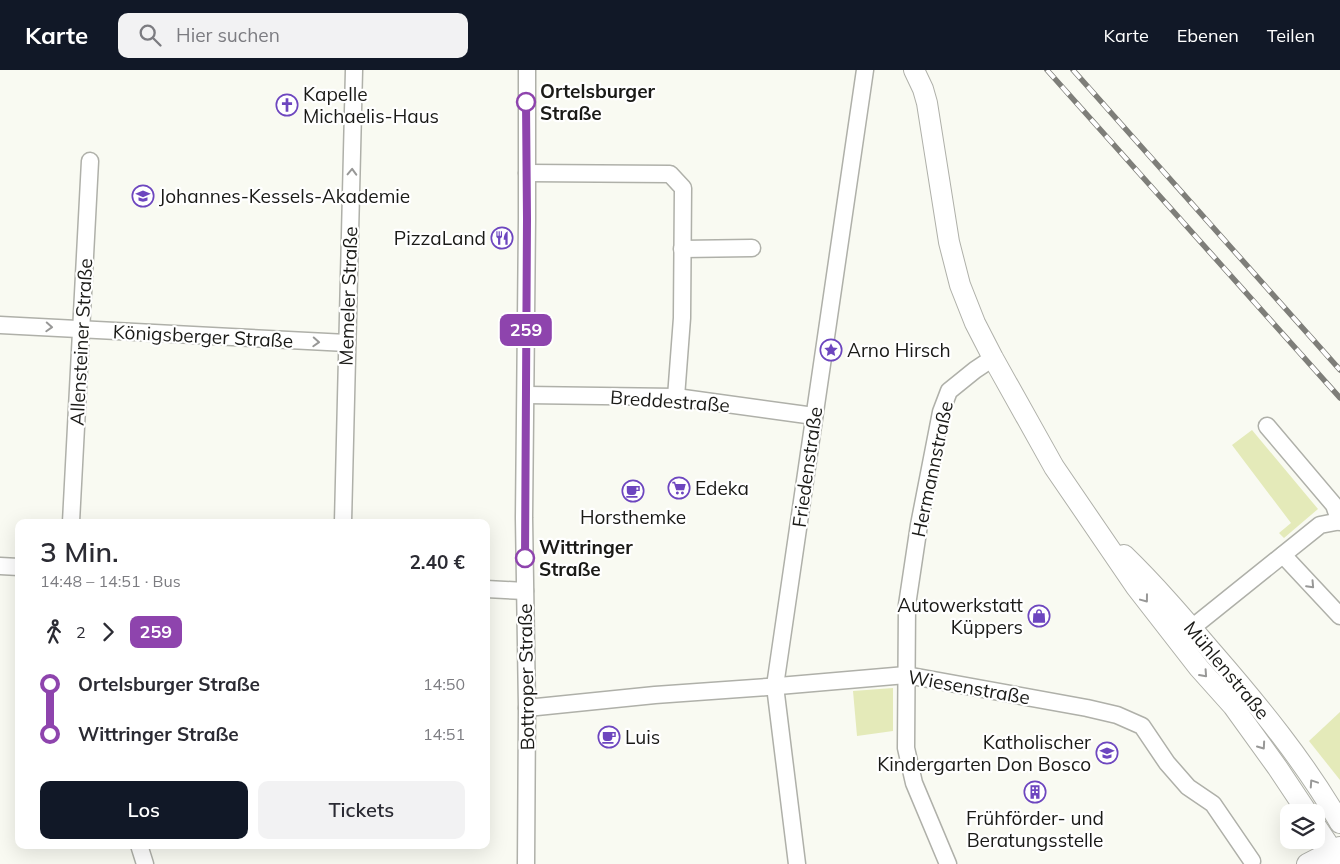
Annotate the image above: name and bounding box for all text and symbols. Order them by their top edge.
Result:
search box [118,13,468,58]
text: Karte [25,20,88,50]
icon: search [136,21,164,49]
text: Hier suchen [176,23,280,47]
text: Karte [1103,24,1149,47]
text: Ebenen [1177,24,1239,47]
text: Teilen [1267,24,1315,47]
place label: Ortelsburger Straße [540,79,656,125]
place label: Kapelle Michaelis-Haus [303,82,439,128]
marker: Ortelsburger Straße [516,92,536,112]
church icon: Kapelle Michaelis-Haus [275,93,299,117]
one-way arrow [347,168,357,176]
school or university icon: Johannes-Kessels-Akademie [131,184,155,208]
place label: Johannes-Kessels-Akademie [159,184,410,208]
street label: Memeler Straße [334,226,362,366]
place label: PizzaLand [394,226,486,250]
restaurant icon: PizzaLand [490,226,514,250]
street label: Allensteiner Straße [65,258,97,426]
line badge: 259 [497,314,555,346]
text: 259 [510,318,542,341]
street label: Königsberger Straße [112,319,294,353]
one-way arrow [45,322,53,333]
one-way arrow [312,336,320,347]
place icon: Arno Hirsch [819,338,843,362]
place label: Arno Hirsch [847,338,951,362]
street label: Breddestraße [609,385,731,417]
street label: Hermannstraße [906,399,958,539]
street label: Friedenstraße [787,405,827,529]
supermarket icon: Edeka [667,476,691,500]
place label: Edeka [695,476,749,500]
cafe icon: Horsthemke [621,479,645,503]
place label: Horsthemke [580,505,686,529]
text: 3 Min. [40,534,119,569]
place label: Wittringer Straße [539,535,633,581]
marker: Wittringer Straße [515,548,535,568]
text: 2.40 € [409,550,465,574]
text: 14:48 – 14:51 · Bus [40,571,181,591]
one-way arrow [1305,580,1314,589]
place label: Autowerkstatt Küppers [897,593,1023,639]
one-way arrow [1139,593,1148,603]
street label: Bottroper Straße [513,603,539,751]
shop icon: Autowerkstatt Küppers [1027,604,1051,628]
street label: Mühlenstraße [1179,616,1275,724]
icon: walk [40,618,68,646]
icon: forward [94,618,122,646]
text: 259 [140,620,172,643]
text: 2 [76,622,86,642]
street label: Wiesenstraße [906,664,1032,710]
one-way arrow [1199,669,1208,678]
text: Ortelsburger Straße [78,672,260,696]
text: 14:50 [423,674,465,694]
text: Wittringer Straße [78,722,239,746]
text: 14:51 [423,724,465,744]
cafe icon: Luis [597,725,621,749]
place label: Luis [625,725,660,749]
place label: Katholischer Kindergarten Don Bosco [877,730,1091,776]
one-way arrow [1256,740,1265,749]
school or university icon: Katholischer Kindergarten Don Bosco [1095,741,1119,765]
one-way arrow [1310,779,1319,788]
building icon: Frühförder- und Beratungsstelle [1023,780,1047,804]
button: Los [40,781,248,839]
button: Tickets [258,781,465,839]
map controls [1280,804,1325,849]
button: layers [1280,804,1325,849]
place label: Frühförder- und Beratungsstelle [966,806,1104,852]

